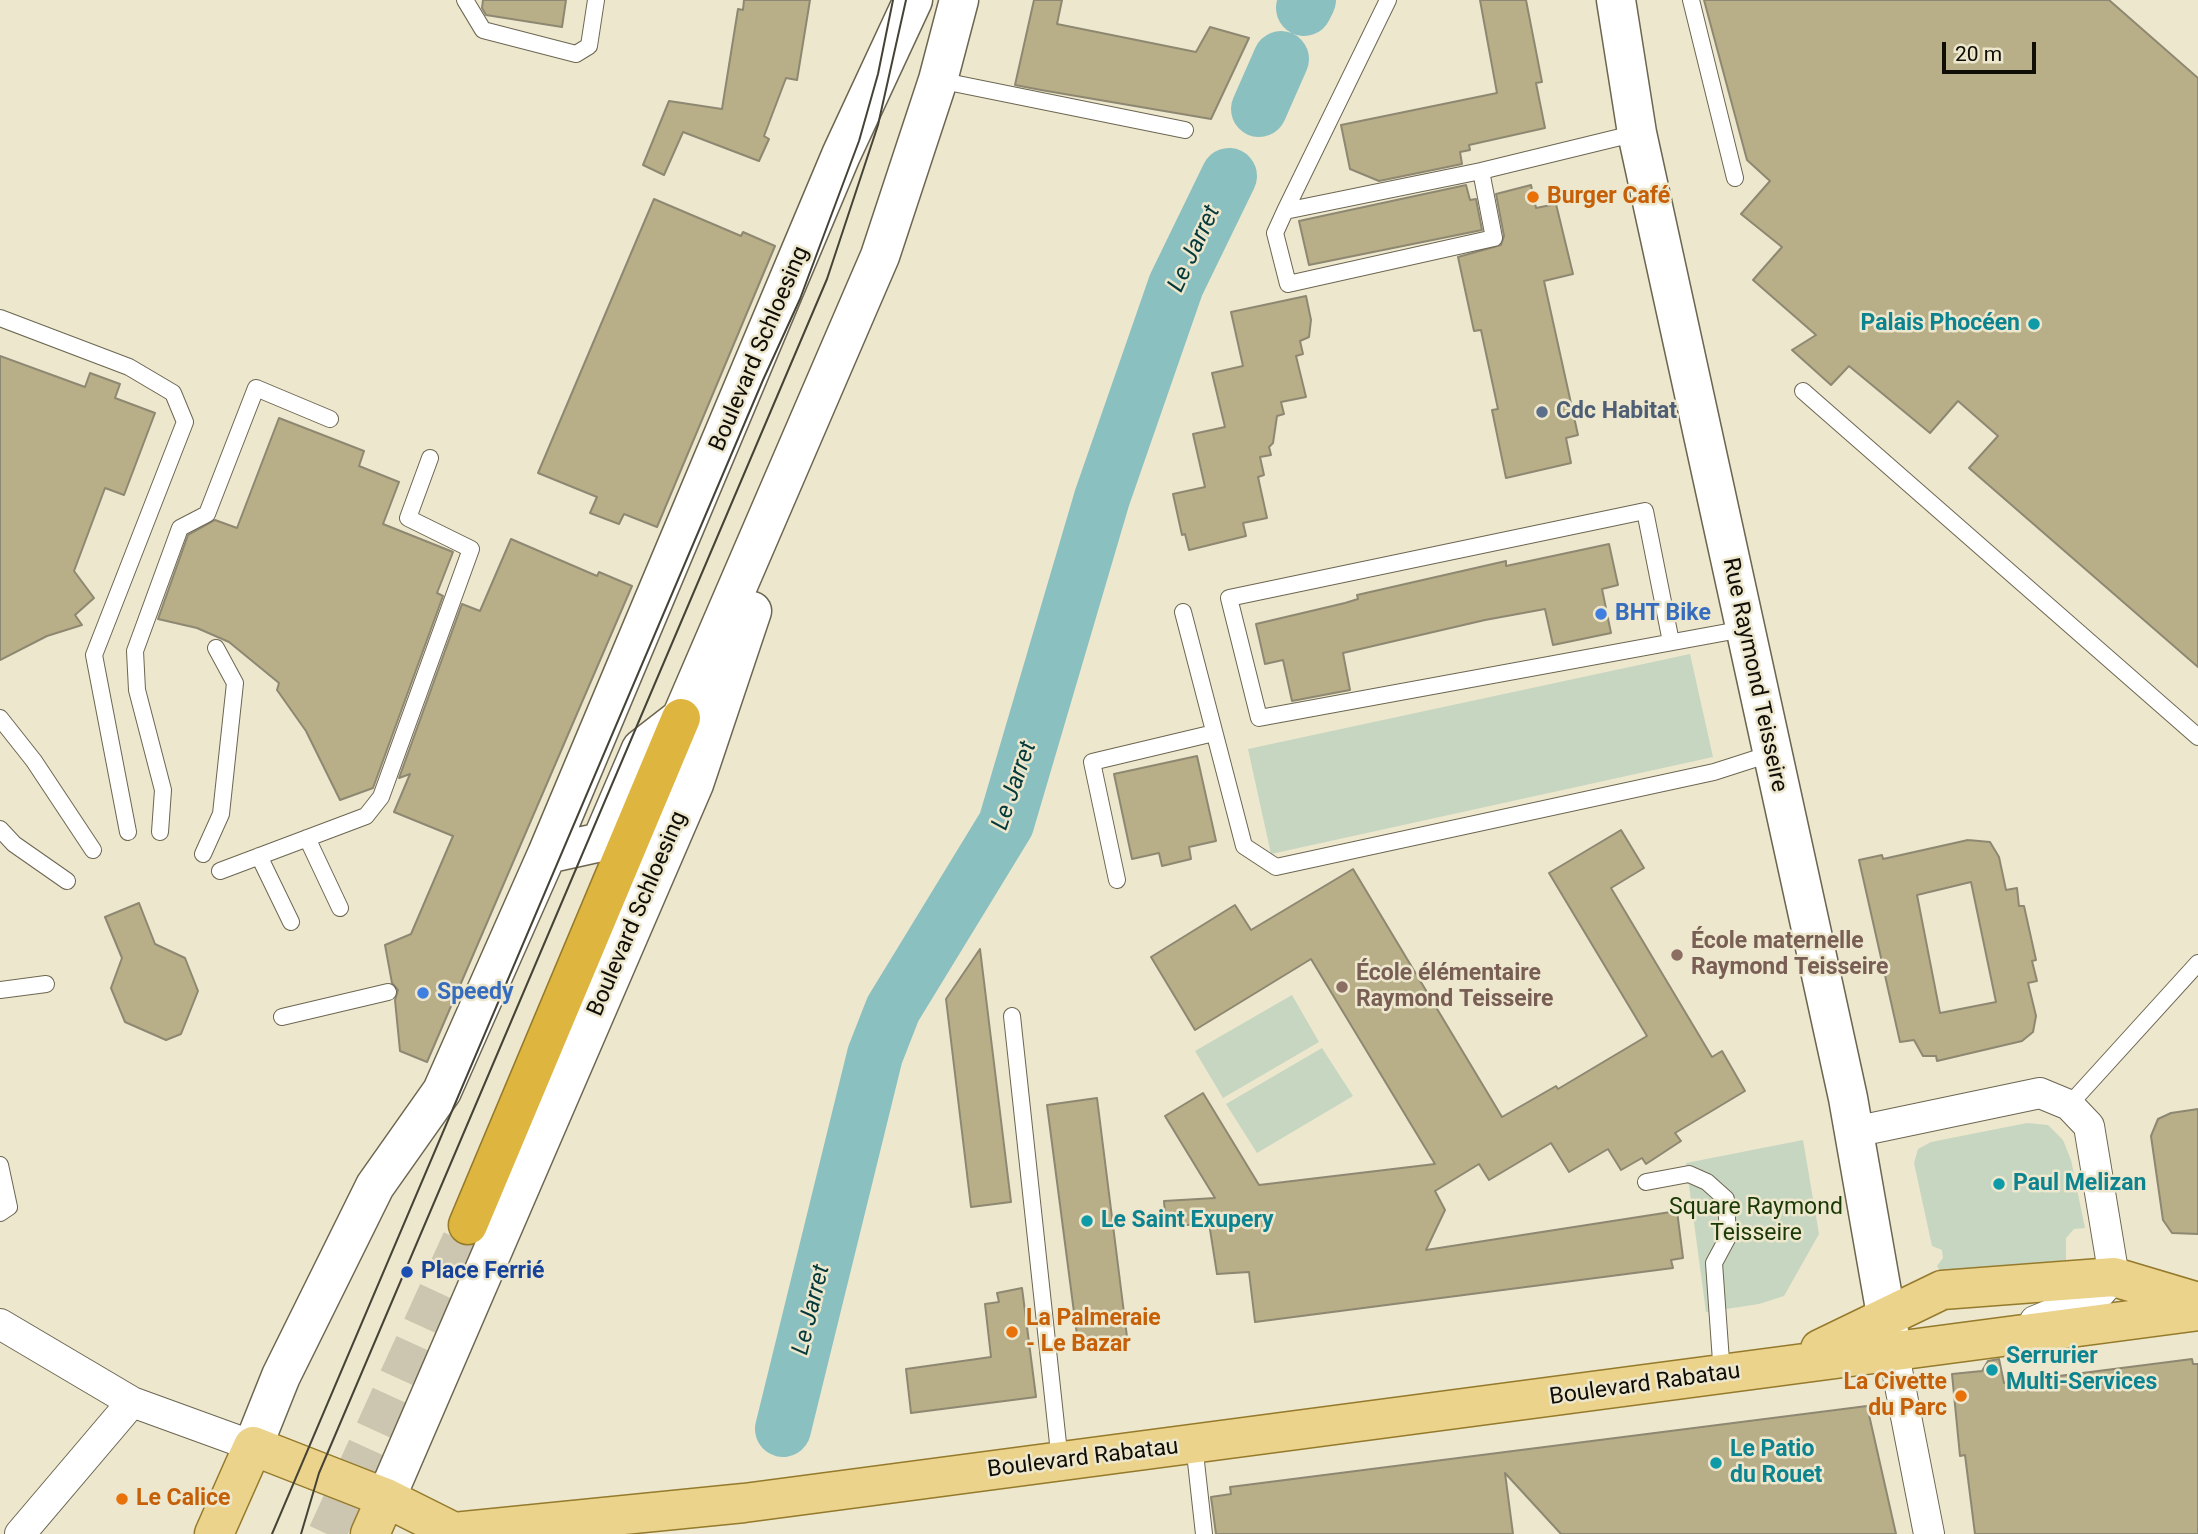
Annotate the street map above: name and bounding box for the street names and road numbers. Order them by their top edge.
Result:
street label: Boulevard Schloesing [704,242,816,456]
street label: Rue Raymond Teisseire [1716,555,1792,795]
street label: Boulevard Schloesing [582,807,694,1021]
street label: Boulevard Rabatau [1548,1358,1742,1412]
street label: Boulevard Rabatau [986,1434,1180,1484]

